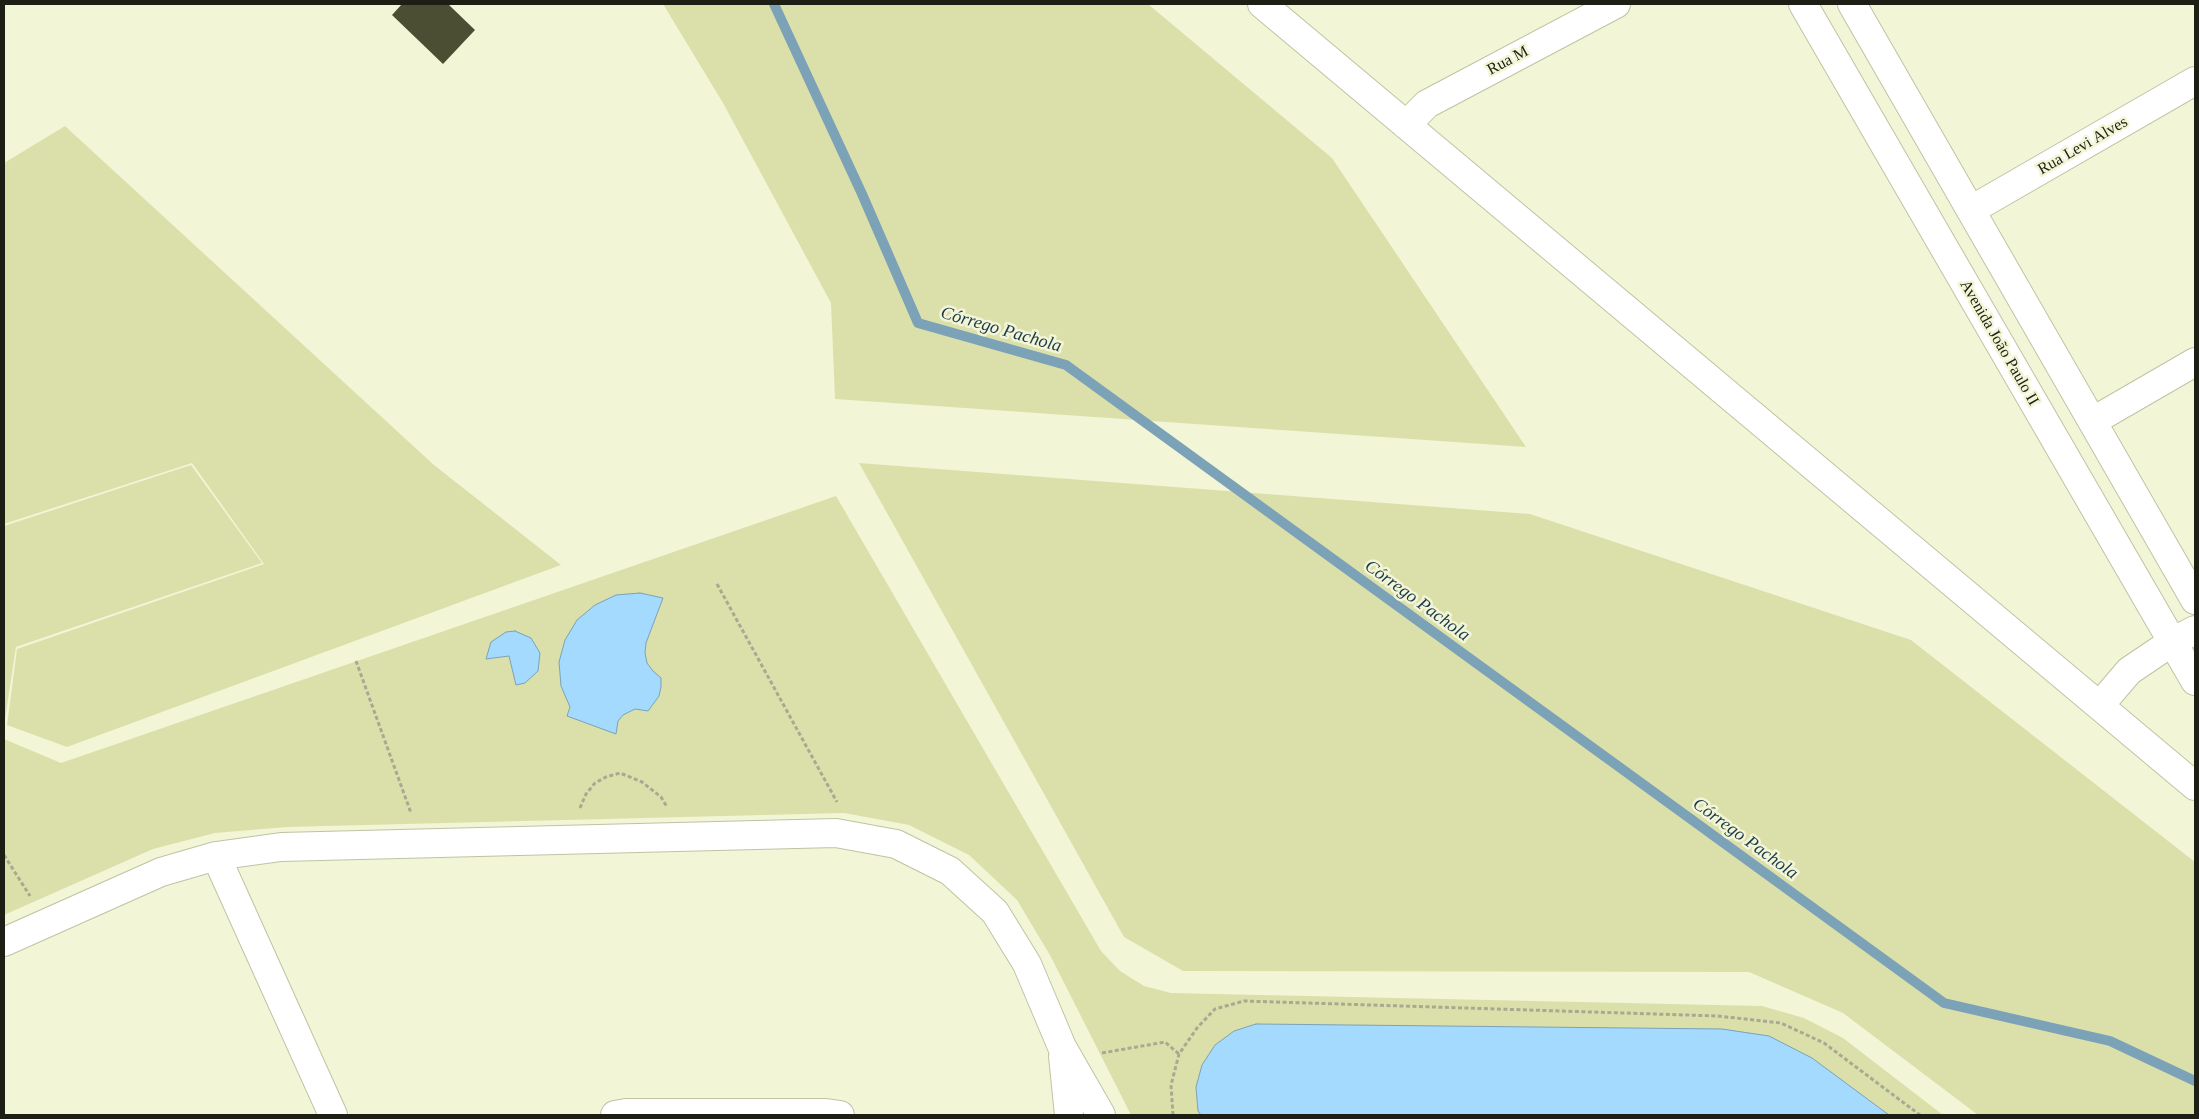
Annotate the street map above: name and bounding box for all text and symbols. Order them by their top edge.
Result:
street label: Rua M [1484,42,1532,80]
street label: Rua Levi Alves [2035,113,2131,179]
street label: Avenida João Paulo II [1955,277,2043,409]
water label: Córrego Pachola [938,302,1064,358]
water label: Córrego Pachola [1360,556,1474,646]
water label: Córrego Pachola [1688,794,1802,884]

